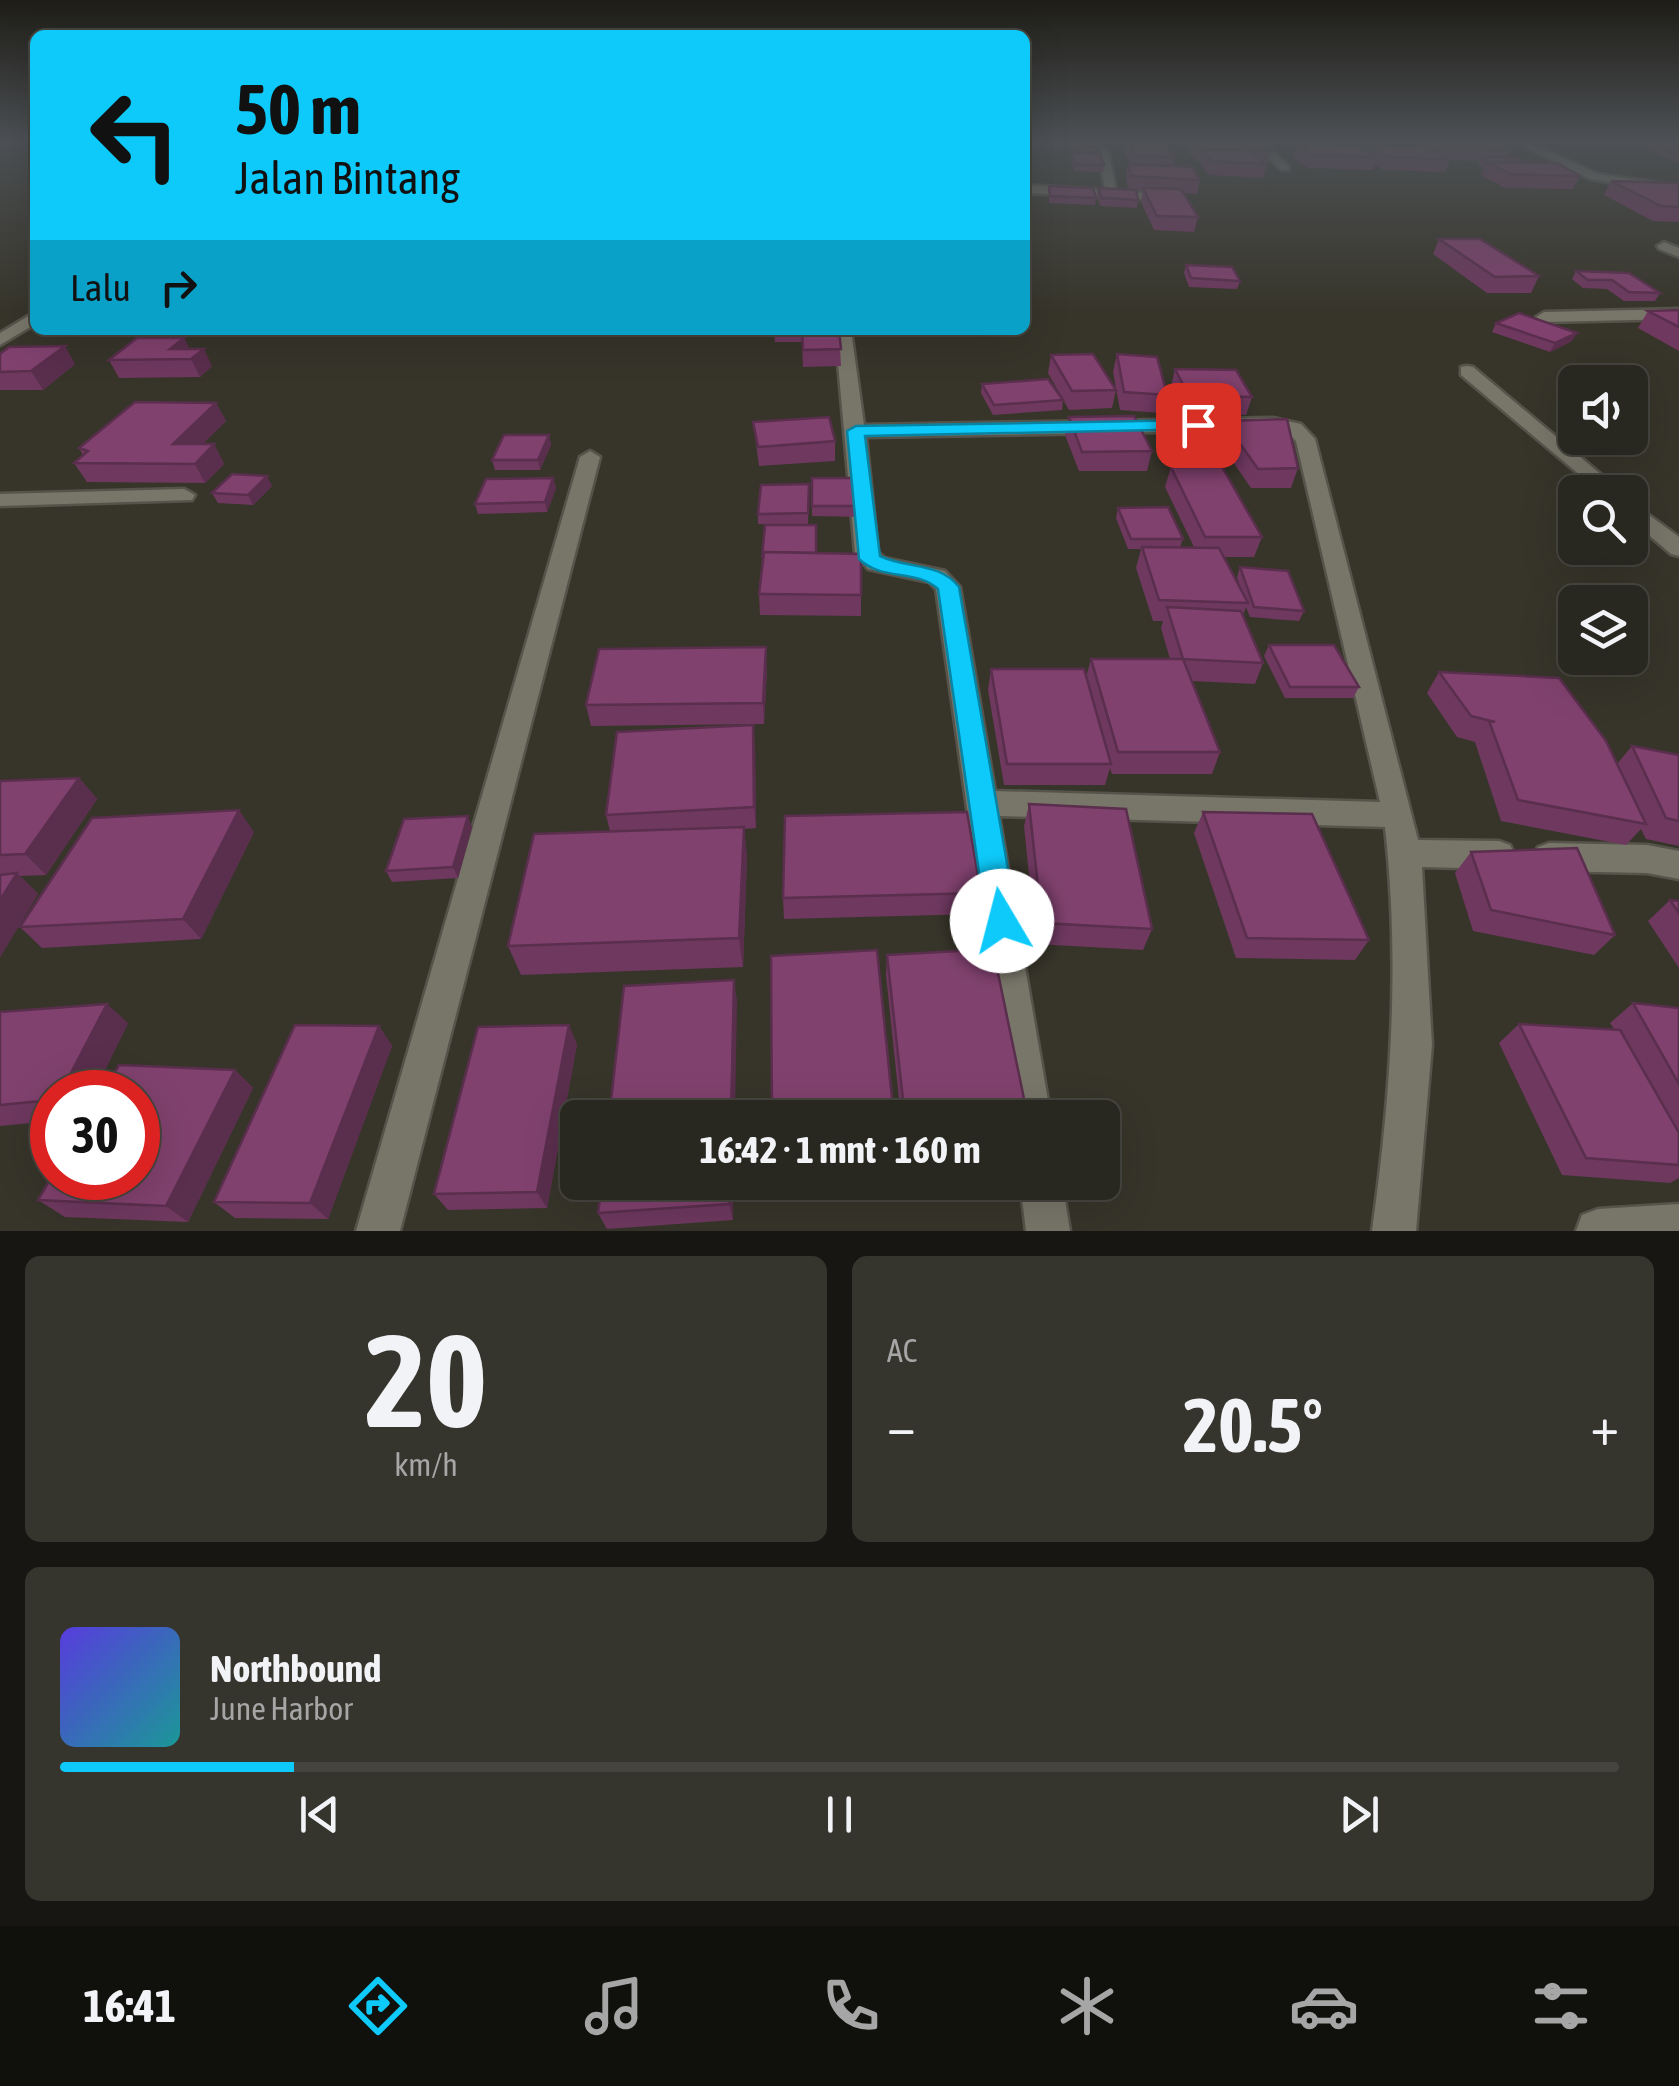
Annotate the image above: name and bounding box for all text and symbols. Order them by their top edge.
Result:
text: 50 m [235,69,361,149]
icon: left [70,70,200,200]
text: Jalan Bintang [235,152,460,204]
icon: right [151,260,206,315]
text: Lalu [70,266,131,309]
map controls [1558,365,1648,675]
button: sound [1558,365,1648,455]
pin [1156,383,1241,468]
icon: arrive [1171,398,1226,453]
button: search [1558,475,1648,565]
button: layers [1558,585,1648,675]
position arrow [950,869,1054,973]
speed limit sign: 30 [30,1070,160,1200]
text: 16:42 · 1 mnt · 160 m [699,1128,981,1171]
text: 20 [365,1306,487,1455]
text: AC [887,1332,917,1369]
text: 20.5° [1183,1382,1323,1468]
text: − [887,1394,916,1457]
text: + [1590,1394,1619,1457]
text: km/h [394,1446,458,1483]
text: Northbound [210,1647,381,1690]
text: June Harbor [210,1690,353,1727]
icon: previous [292,1787,347,1842]
icon: pause [812,1787,867,1842]
icon: next [1332,1787,1387,1842]
icon: directions [343,1971,413,2041]
icon: music [579,1971,649,2041]
icon: phone [816,1971,886,2041]
icon: climate [1052,1971,1122,2041]
icon: car [1289,1971,1359,2041]
icon: filters [1526,1971,1596,2041]
text: 16:41 [83,1980,176,2032]

